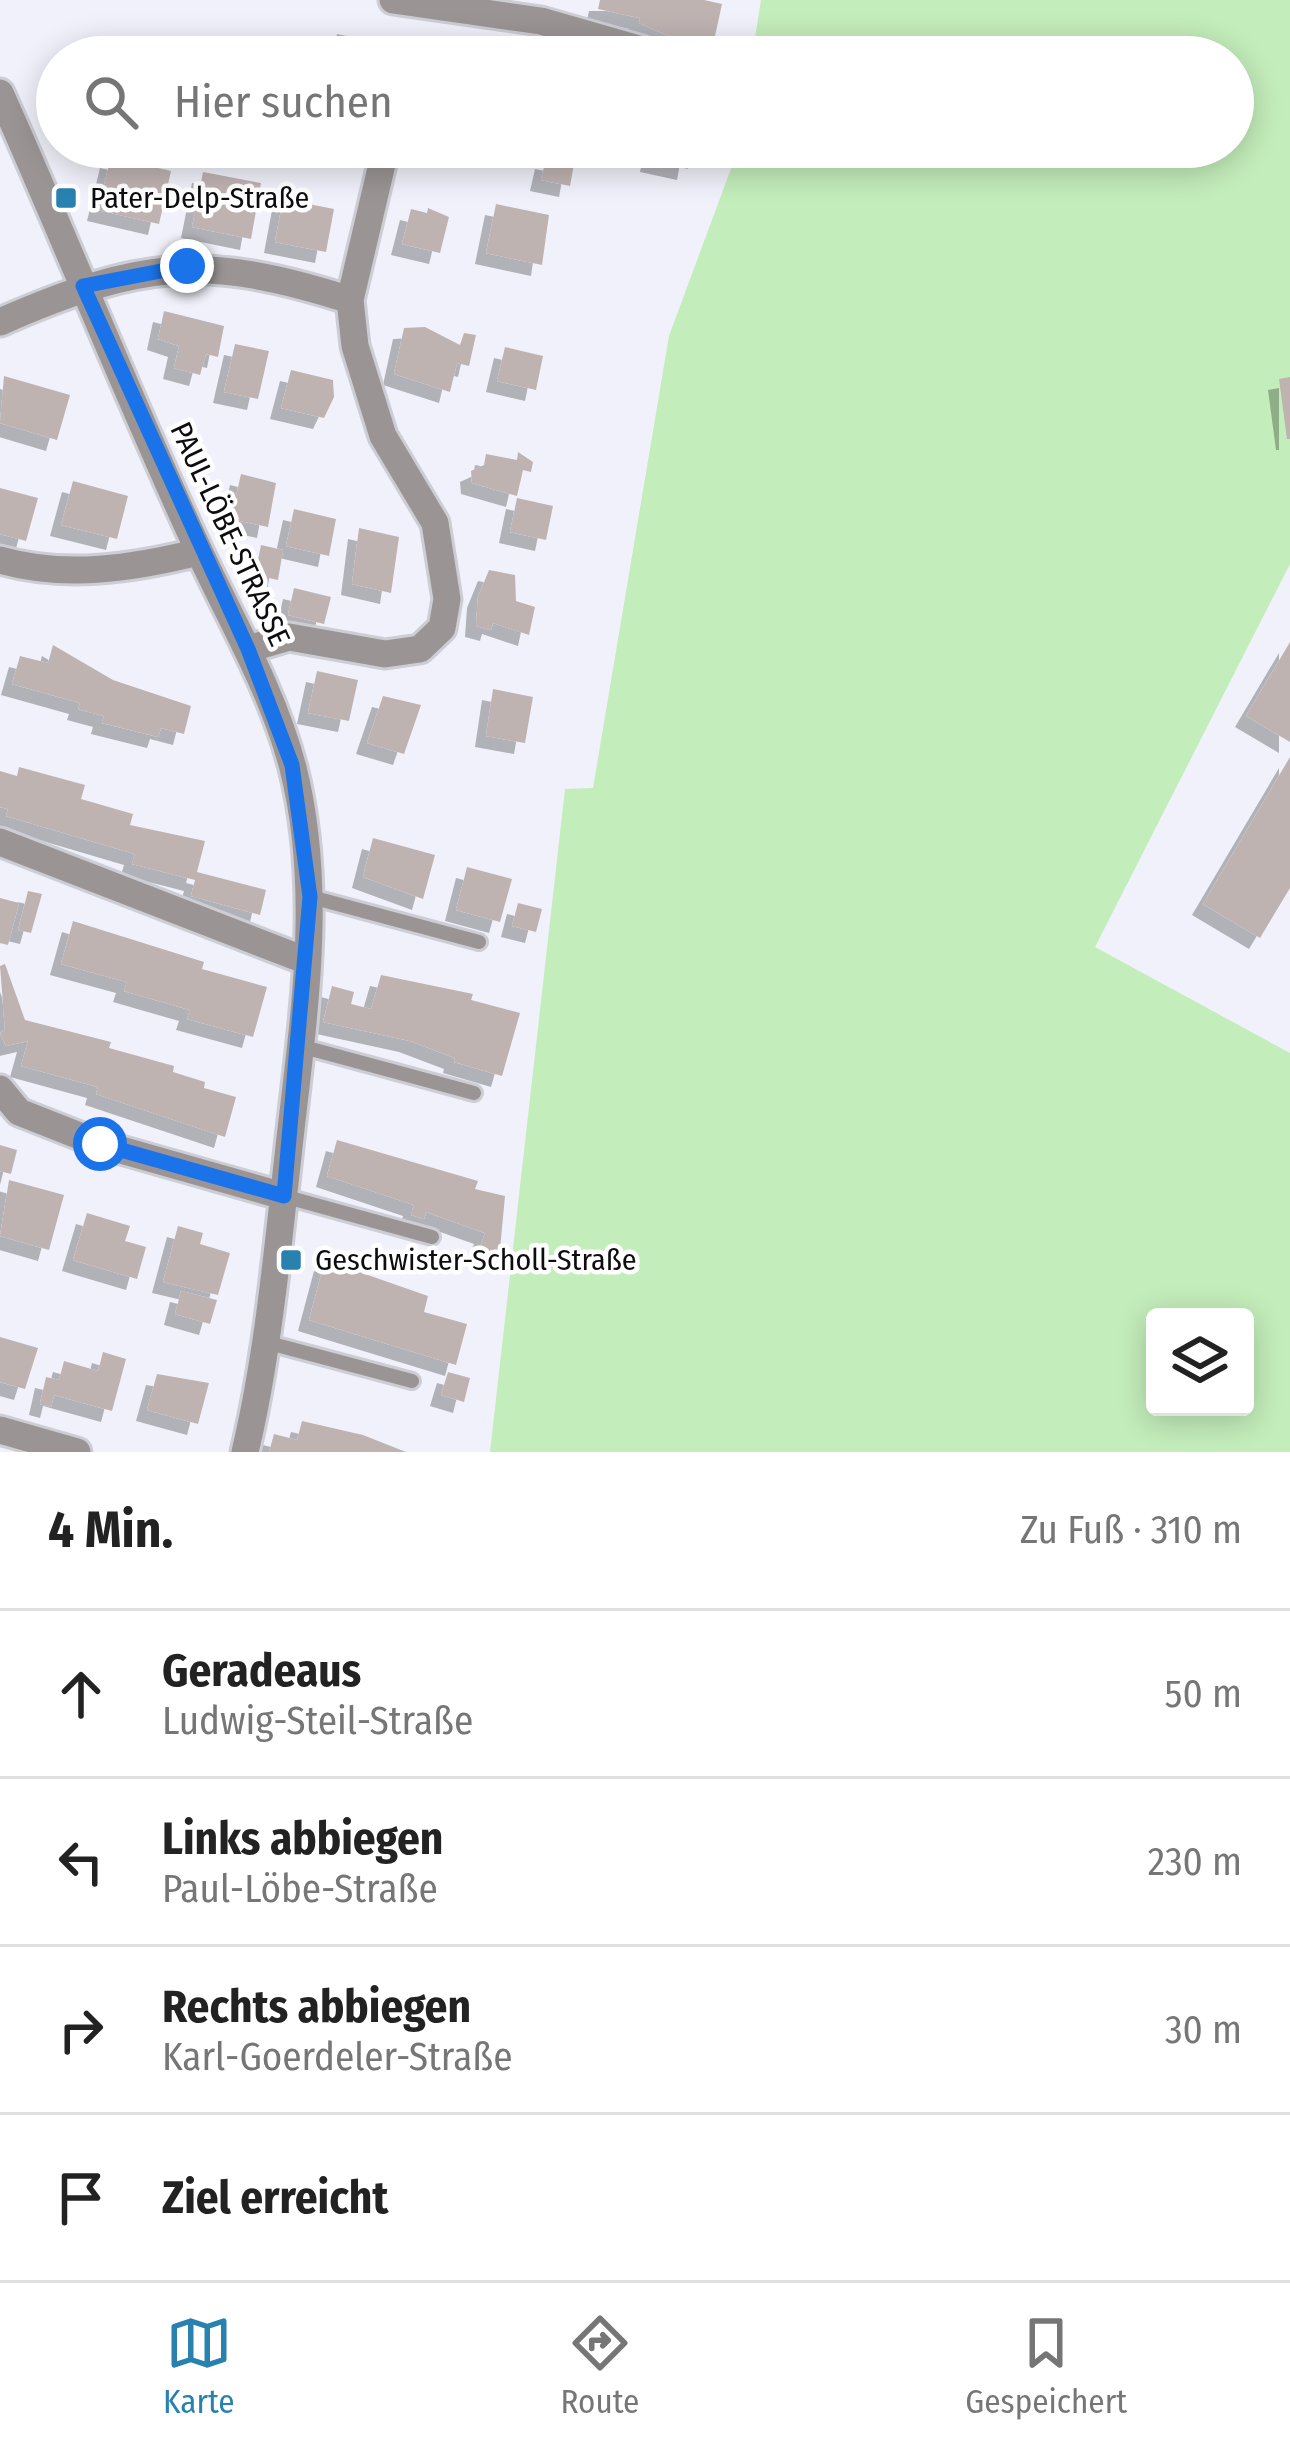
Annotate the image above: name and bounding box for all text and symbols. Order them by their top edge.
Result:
search box [36,36,1254,168]
icon: search [78,69,144,135]
text: Hier suchen [174,75,393,129]
place label: Pater-Delp-Straße [90,180,309,216]
marker: Pater-Delp-Straße [53,185,79,211]
route end [160,239,214,293]
street label: PAUL-LÖBE-STRASSE [162,416,298,652]
route start [73,1117,127,1171]
place label: Geschwister-Scholl-Straße [315,1242,637,1278]
marker: Geschwister-Scholl-Straße [278,1247,304,1273]
map controls [1146,1308,1254,1416]
button: layers [1146,1308,1254,1416]
text: 4 Min. [48,1499,173,1561]
text: Zu Fuß · 310 m [1020,1507,1242,1553]
text: Geradeaus [162,1644,361,1698]
icon: ahead [48,1661,114,1727]
text: 50 m [1165,1671,1242,1717]
text: Ludwig-Steil-Straße [162,1698,473,1744]
text: Links abbiegen [162,1812,443,1866]
icon: left [48,1829,114,1895]
text: 230 m [1148,1839,1242,1885]
text: Paul-Löbe-Straße [162,1866,438,1912]
text: Rechts abbiegen [162,1980,471,2034]
icon: right [48,1997,114,2063]
text: 30 m [1165,2007,1242,2053]
text: Karl-Goerdeler-Straße [162,2034,512,2080]
icon: arrive [48,2165,114,2231]
text: Ziel erreicht [162,2171,388,2225]
tab: Karte [163,2310,235,2422]
tab: Route [561,2310,639,2422]
tab: Gespeichert [965,2310,1127,2422]

